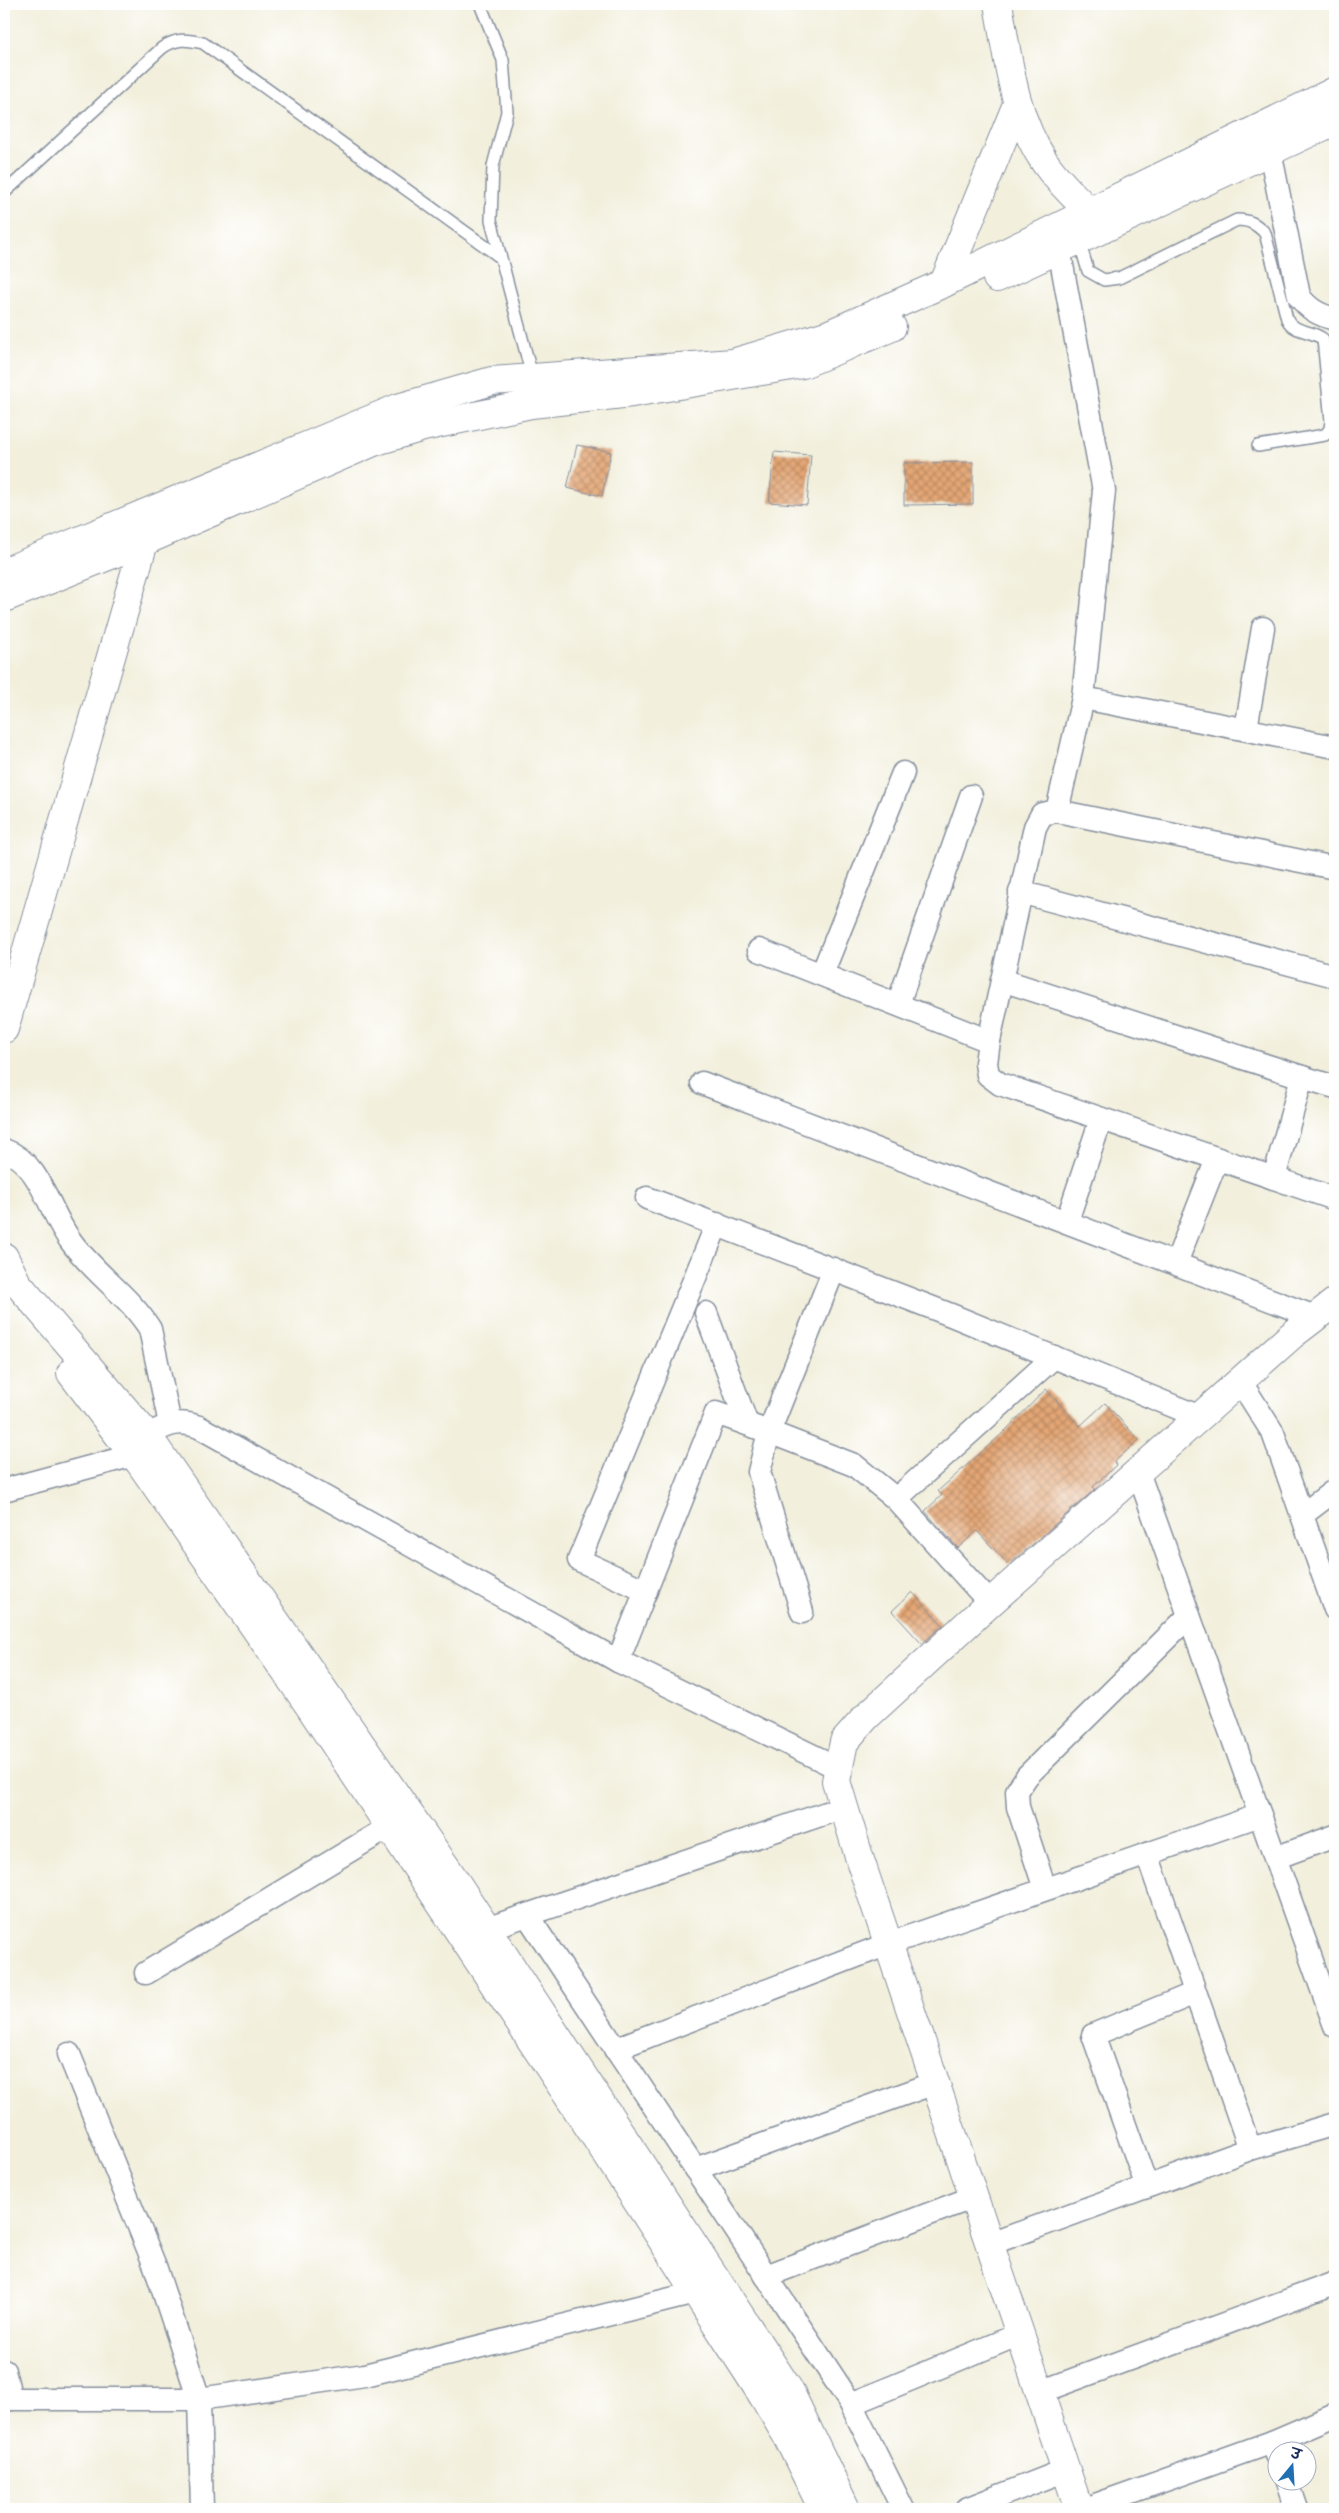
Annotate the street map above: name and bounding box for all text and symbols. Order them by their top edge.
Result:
north arrow [1266,2440,1316,2490]
text: उ [1286,2440,1306,2468]

